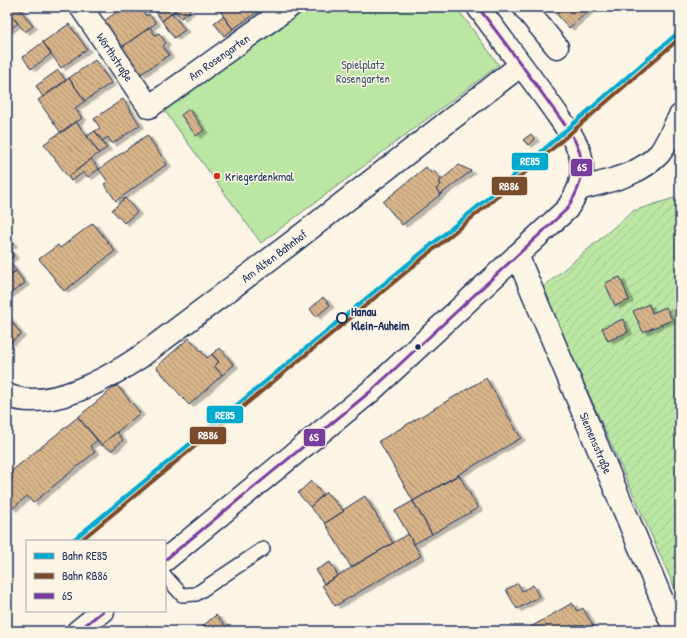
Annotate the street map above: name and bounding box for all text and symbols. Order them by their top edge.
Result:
street label: Wörthstraße [93,29,138,85]
street label: Am Rosengarten [185,30,253,84]
park label: Spielplatz Rosengarten [336,56,390,87]
line badge: RE85 [511,152,549,171]
text: RE85 [520,154,540,168]
line badge: 6S [570,158,593,177]
text: 6S [577,160,588,174]
place label: Kriegerdenkmal [225,168,295,185]
marker: Kriegerdenkmal [212,171,222,181]
line badge: RB86 [491,176,528,196]
text: RB86 [499,179,519,193]
street label: Am Alten Bahnhof [238,225,311,286]
place label: Hanau Klein-Auheim [351,303,410,334]
marker: Hanau Klein-Auheim [336,312,348,324]
unlabelled marker [413,342,423,352]
line badge: RE85 [206,405,244,424]
text: RE85 [215,408,235,422]
street label: Siemensstraße [575,410,617,477]
line badge: RB86 [189,426,227,445]
text: RB86 [198,428,218,442]
line badge: 6S [303,428,326,447]
text: 6S [309,430,320,444]
legend [26,540,166,612]
text: Bahn RE85 [62,547,107,564]
text: Bahn RB86 [62,567,108,584]
text: 6S [62,587,73,604]

